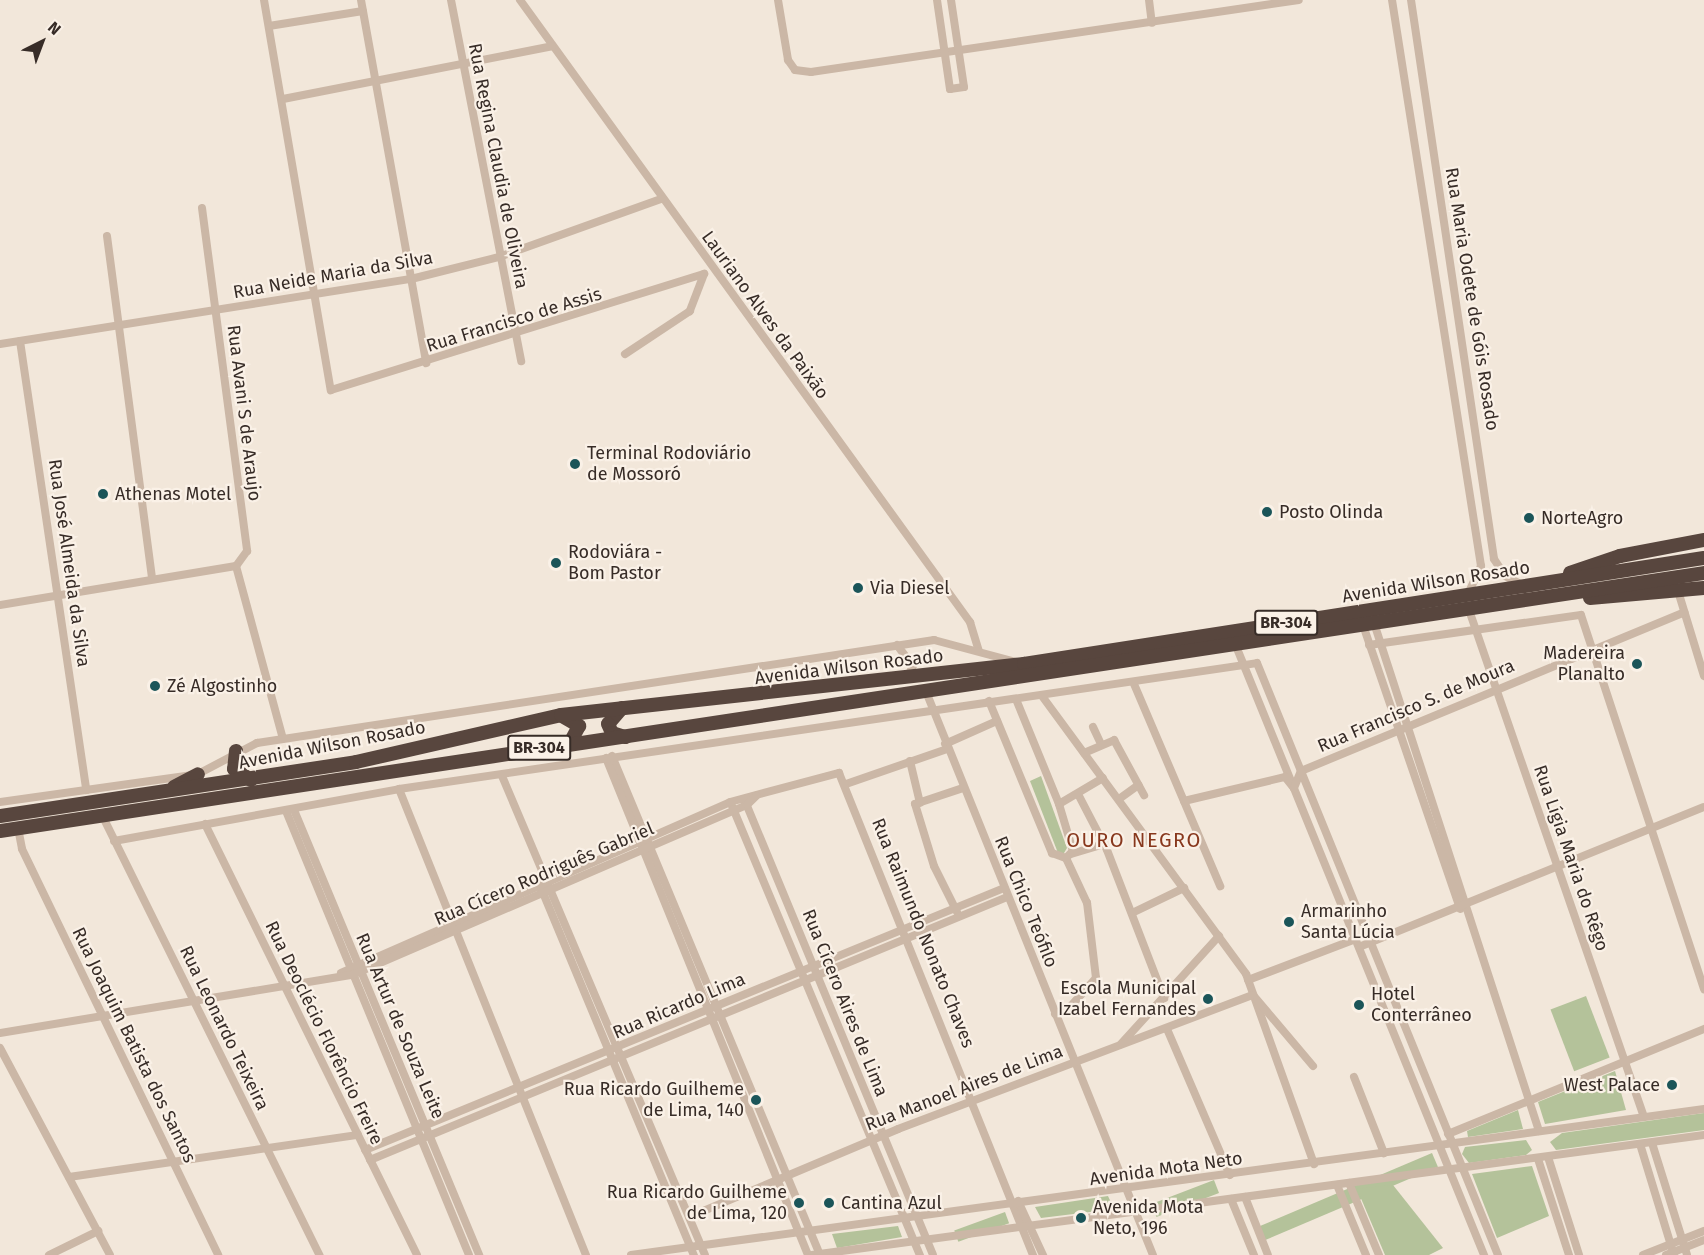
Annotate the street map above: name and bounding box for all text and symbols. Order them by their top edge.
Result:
north arrow [12,12,72,72]
text: N [44,18,65,39]
street label: Rua Regina Claudia de Oliveira [464,41,532,291]
street label: Rua Maria Odete de Góis Rosado [1441,166,1503,432]
street label: Lauriano Alves da Paixão [697,227,833,403]
street label: Rua Neide Maria da Silva [231,247,435,303]
street label: Rua Francisco de Assis [424,283,604,357]
street label: Rua Avani S de Araujo [222,324,266,502]
place label: Terminal Rodoviário de Mossoró [587,443,751,486]
marker: Terminal Rodoviário de Mossoró [568,457,582,471]
street label: Rua José Almeida da Silva [44,458,94,668]
place label: Athenas Motel [115,483,231,505]
marker: Athenas Motel [96,487,110,501]
place label: Posto Olinda [1279,501,1383,523]
marker: Posto Olinda [1260,505,1274,519]
place label: NorteAgro [1541,507,1623,529]
marker: NorteAgro [1522,511,1536,525]
place label: Rodoviára - Bom Pastor [568,542,662,584]
marker: Rodoviára - Bom Pastor [549,556,563,570]
street label: Avenida Wilson Rosado [1341,556,1531,608]
place label: Via Diesel [870,577,950,599]
marker: Via Diesel [851,581,865,595]
road number: BR-304 [1253,610,1319,636]
place label: Madereira Planalto [1543,643,1625,686]
street label: Avenida Wilson Rosado [754,645,944,689]
street label: Rua Francisco S. de Moura [1314,655,1518,757]
marker: Madereira Planalto [1630,657,1644,671]
place label: Zé Algostinho [167,675,277,697]
marker: Zé Algostinho [148,679,162,693]
street label: Avenida Wilson Rosado [237,716,427,774]
road number: BR-304 [506,735,572,761]
street label: Rua Lígia Maria do Rêgo [1529,762,1613,954]
street label: Rua Raimundo Nonato Chaves [867,815,979,1051]
street label: Rua Cícero Rodriguês Gabriel [431,818,657,930]
district label: OURO NEGRO [1066,828,1202,852]
street label: Rua Chico Teófilo [990,833,1062,971]
place label: Armarinho Santa Lúcia [1301,901,1395,944]
street label: Rua Cícero Aires de Lima [797,906,893,1100]
marker: Armarinho Santa Lúcia [1282,915,1296,929]
street label: Rua Deoclécio Florêncio Freire [260,918,388,1148]
street label: Rua Joaquim Batista dos Santos [67,924,201,1166]
street label: Rua Artur de Souza Leite [351,930,449,1122]
street label: Rua Leonardo Teixeira [175,942,273,1114]
street label: Rua Ricardo Lima [610,968,748,1044]
place label: Escola Municipal Izabel Fernandes [1058,978,1196,1020]
place label: Hotel Conterrâneo [1371,984,1472,1026]
marker: Escola Municipal Izabel Fernandes [1201,992,1215,1006]
marker: Hotel Conterrâneo [1352,998,1366,1012]
street label: Rua Manoel Aires de Lima [862,1040,1066,1136]
place label: West Palace [1564,1074,1660,1096]
marker: West Palace [1665,1078,1679,1092]
place label: Rua Ricardo Guilheme de Lima, 140 [564,1079,744,1122]
marker: Rua Ricardo Guilheme de Lima, 140 [749,1093,763,1107]
street label: Avenida Mota Neto [1088,1148,1244,1190]
place label: Rua Ricardo Guilheme de Lima, 120 [607,1182,787,1224]
place label: Cantina Azul [841,1192,942,1214]
marker: Rua Ricardo Guilheme de Lima, 120 [792,1196,806,1210]
marker: Cantina Azul [822,1196,836,1210]
place label: Avenida Mota Neto, 196 [1093,1197,1204,1240]
marker: Avenida Mota Neto, 196 [1074,1211,1088,1225]

